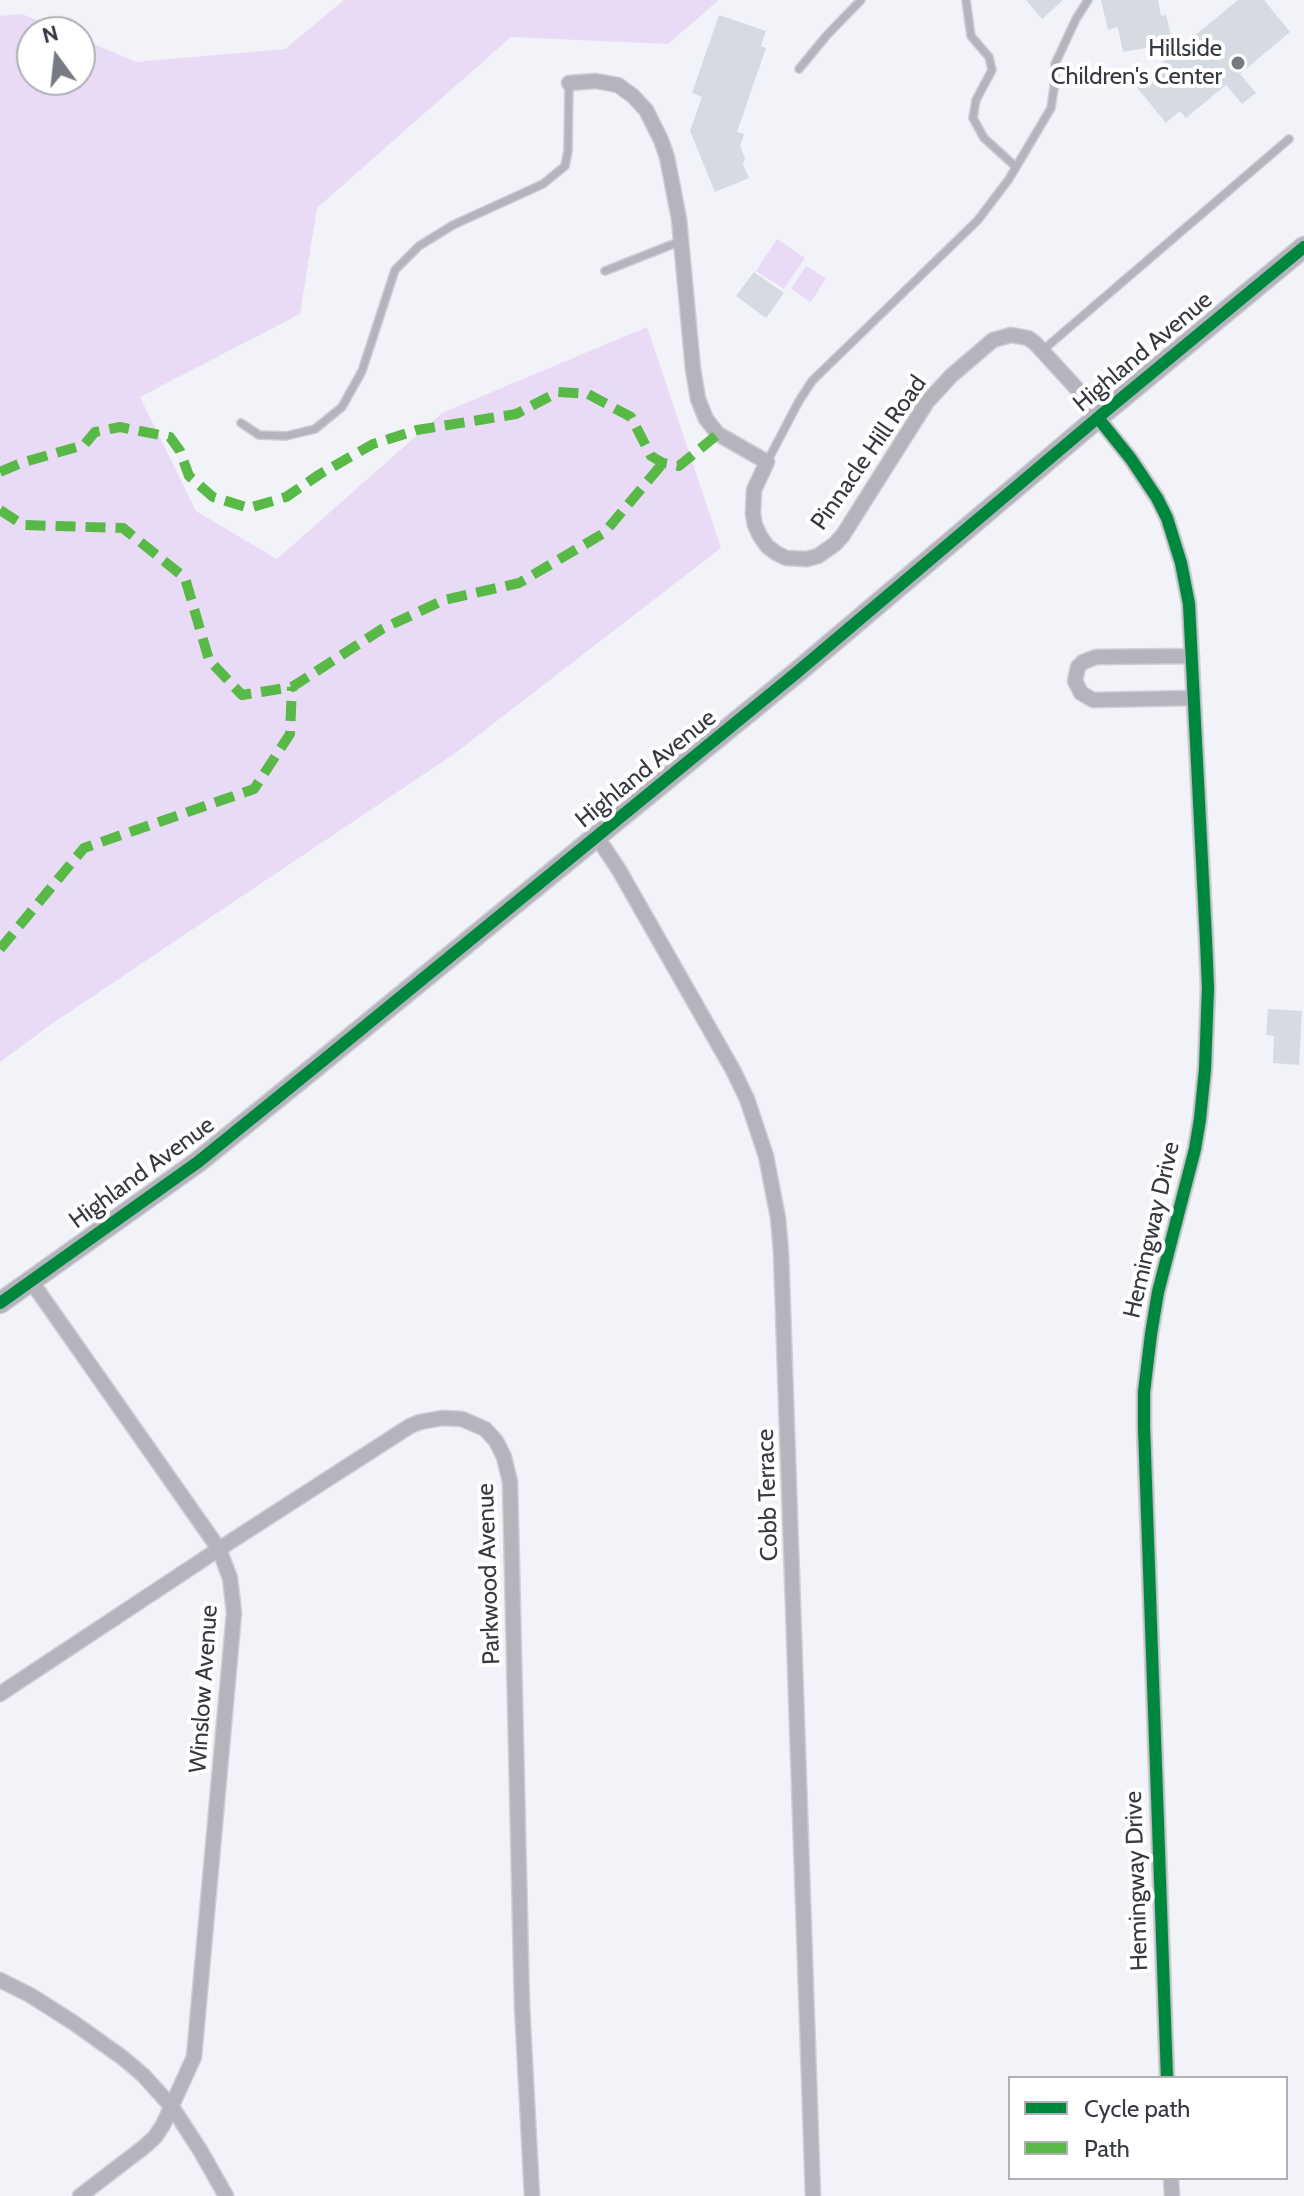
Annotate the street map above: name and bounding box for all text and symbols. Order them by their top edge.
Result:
north arrow [16,16,96,96]
text: N [39,19,61,49]
place label: Hillside Children's Center [1051,35,1222,91]
marker: Hillside Children's Center [1229,54,1247,72]
street label: Highland Avenue [1068,286,1218,418]
street label: Pinnacle Hill Road [805,370,933,536]
street label: Highland Avenue [570,704,722,834]
street label: Highland Avenue [64,1111,220,1235]
street label: Hemingway Drive [1118,1139,1186,1321]
street label: Cobb Terrace [751,1428,785,1562]
street label: Parkwood Avenue [471,1483,507,1665]
street label: Winslow Avenue [184,1604,224,1774]
street label: Hemingway Drive [1119,1791,1155,1971]
legend [1008,2076,1288,2180]
text: Cycle path [1084,2094,1190,2123]
text: Path [1084,2134,1130,2163]

